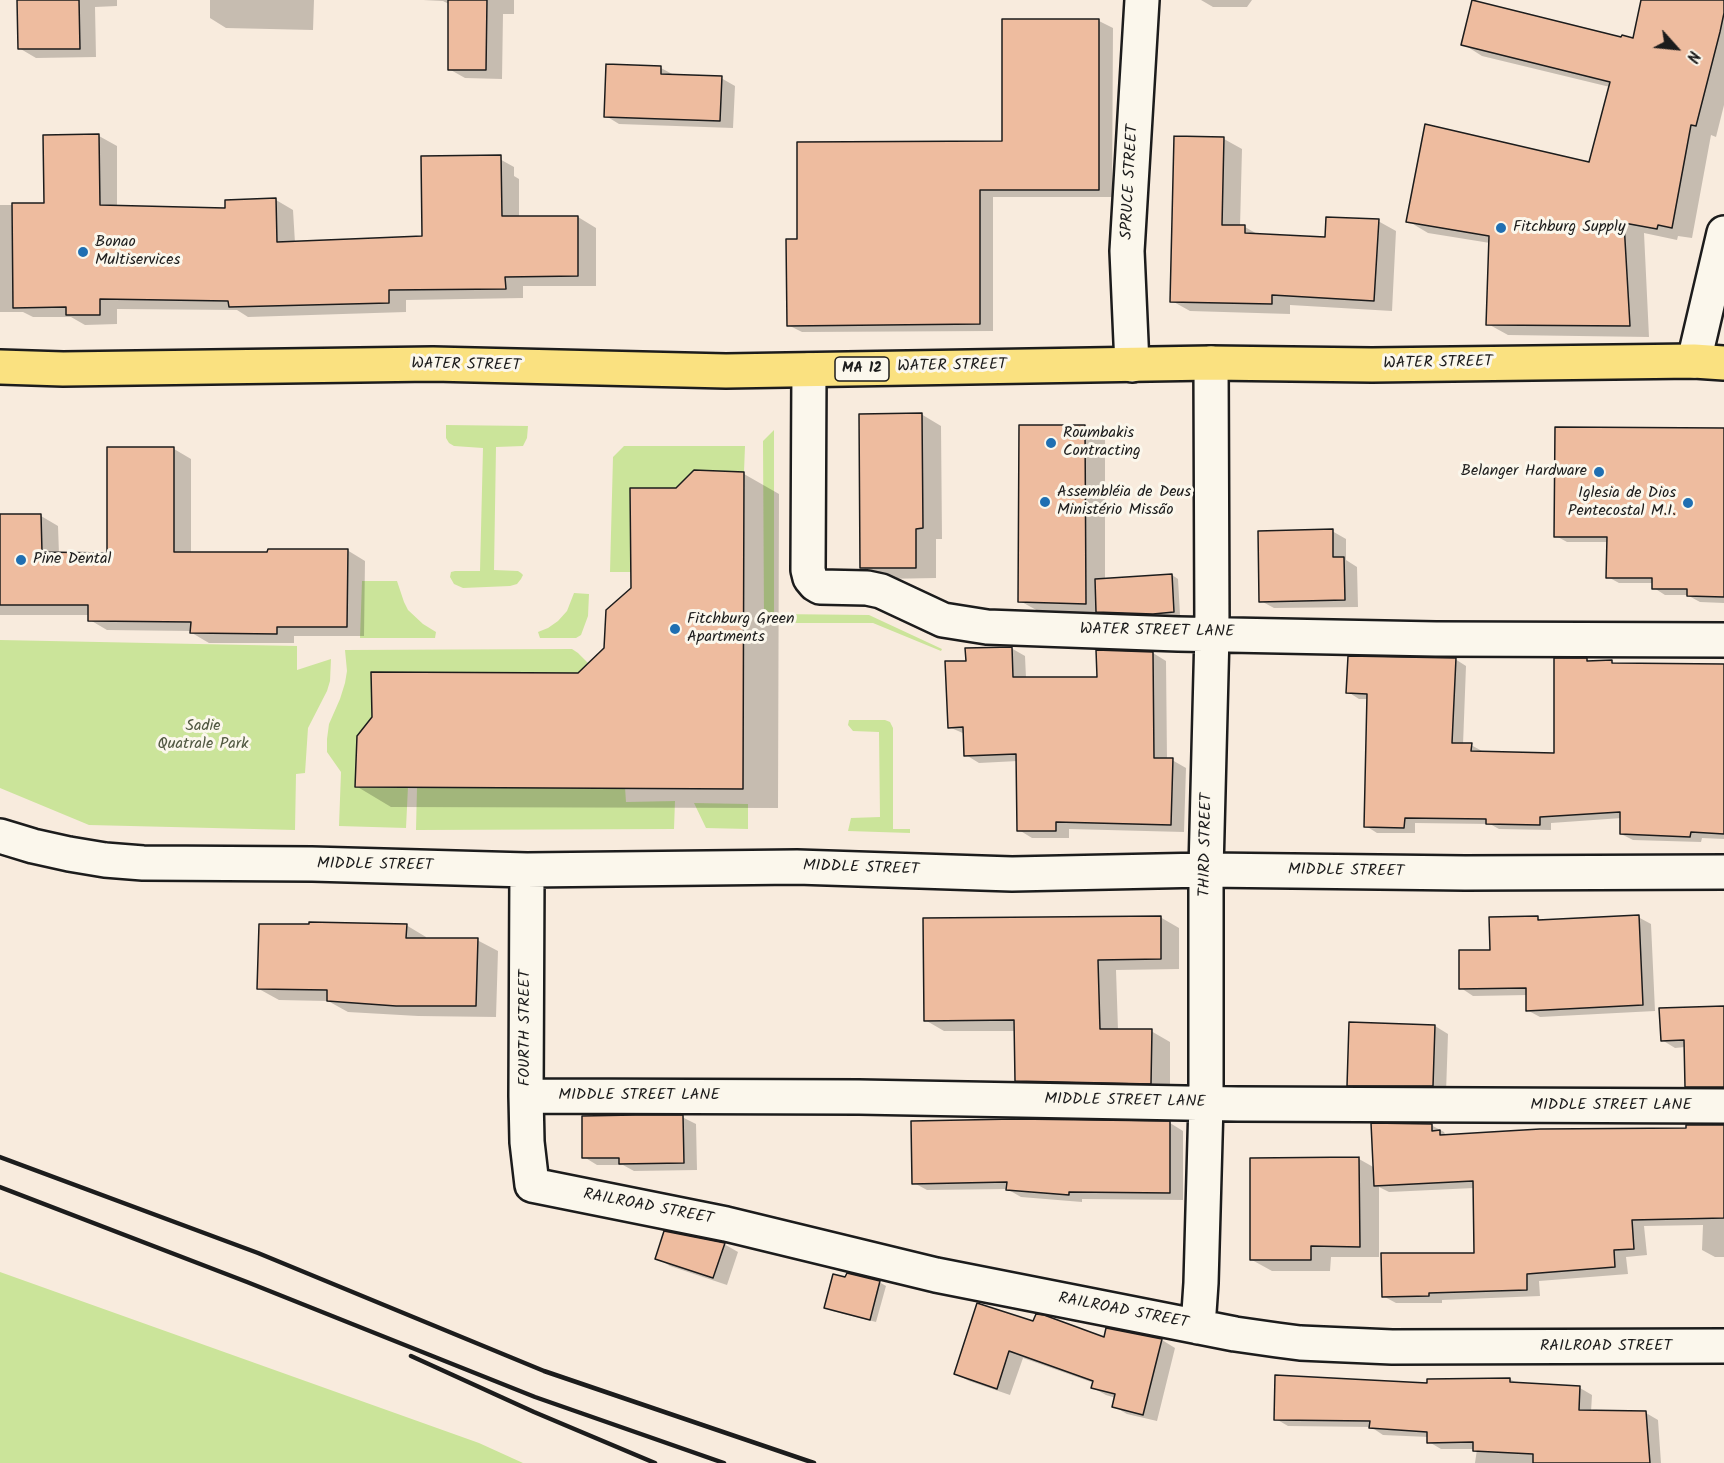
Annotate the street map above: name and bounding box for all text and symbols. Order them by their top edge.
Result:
north arrow [1646,18,1706,78]
text: N [1679,46,1706,67]
street label: SPRUCE STREET [1118,124,1144,240]
place label: Fitchburg Supply [1513,218,1625,238]
marker: Fitchburg Supply [1494,221,1508,235]
place label: Bonao Multiservices [95,233,180,271]
marker: Bonao Multiservices [76,245,90,259]
street label: WATER STREET [1383,353,1493,375]
street label: WATER STREET [411,355,521,377]
street label: WATER STREET [897,356,1007,378]
road number: MA 12 [835,357,889,381]
place label: Roumbakis Contracting [1063,424,1141,462]
marker: Roumbakis Contracting [1044,436,1058,450]
place label: Belanger Hardware [1461,462,1587,482]
marker: Belanger Hardware [1592,465,1606,479]
place label: Assembléia de Deus Ministério Missão [1057,483,1191,521]
place label: Iglesia de Dios Pentecostal M.I. [1568,484,1676,522]
marker: Assembléia de Deus Ministério Missão [1038,495,1052,509]
marker: Iglesia de Dios Pentecostal M.I. [1681,496,1695,510]
place label: Pine Dental [33,550,111,570]
marker: Pine Dental [14,553,28,567]
place label: Fitchburg Green Apartments [687,610,794,648]
street label: WATER STREET LANE [1080,621,1234,643]
marker: Fitchburg Green Apartments [668,622,682,636]
park label: Sadie Quatrale Park [158,717,248,755]
street label: THIRD STREET [1196,793,1218,897]
street label: MIDDLE STREET [317,855,433,877]
street label: MIDDLE STREET [802,857,920,881]
street label: MIDDLE STREET [1288,861,1404,883]
street label: FOURTH STREET [516,970,536,1086]
street label: MIDDLE STREET LANE [558,1086,720,1106]
street label: MIDDLE STREET LANE [1044,1091,1206,1113]
street label: MIDDLE STREET LANE [1530,1096,1692,1116]
street label: RAILROAD STREET [581,1186,715,1230]
street label: RAILROAD STREET [1056,1290,1190,1334]
street label: RAILROAD STREET [1540,1337,1672,1357]

